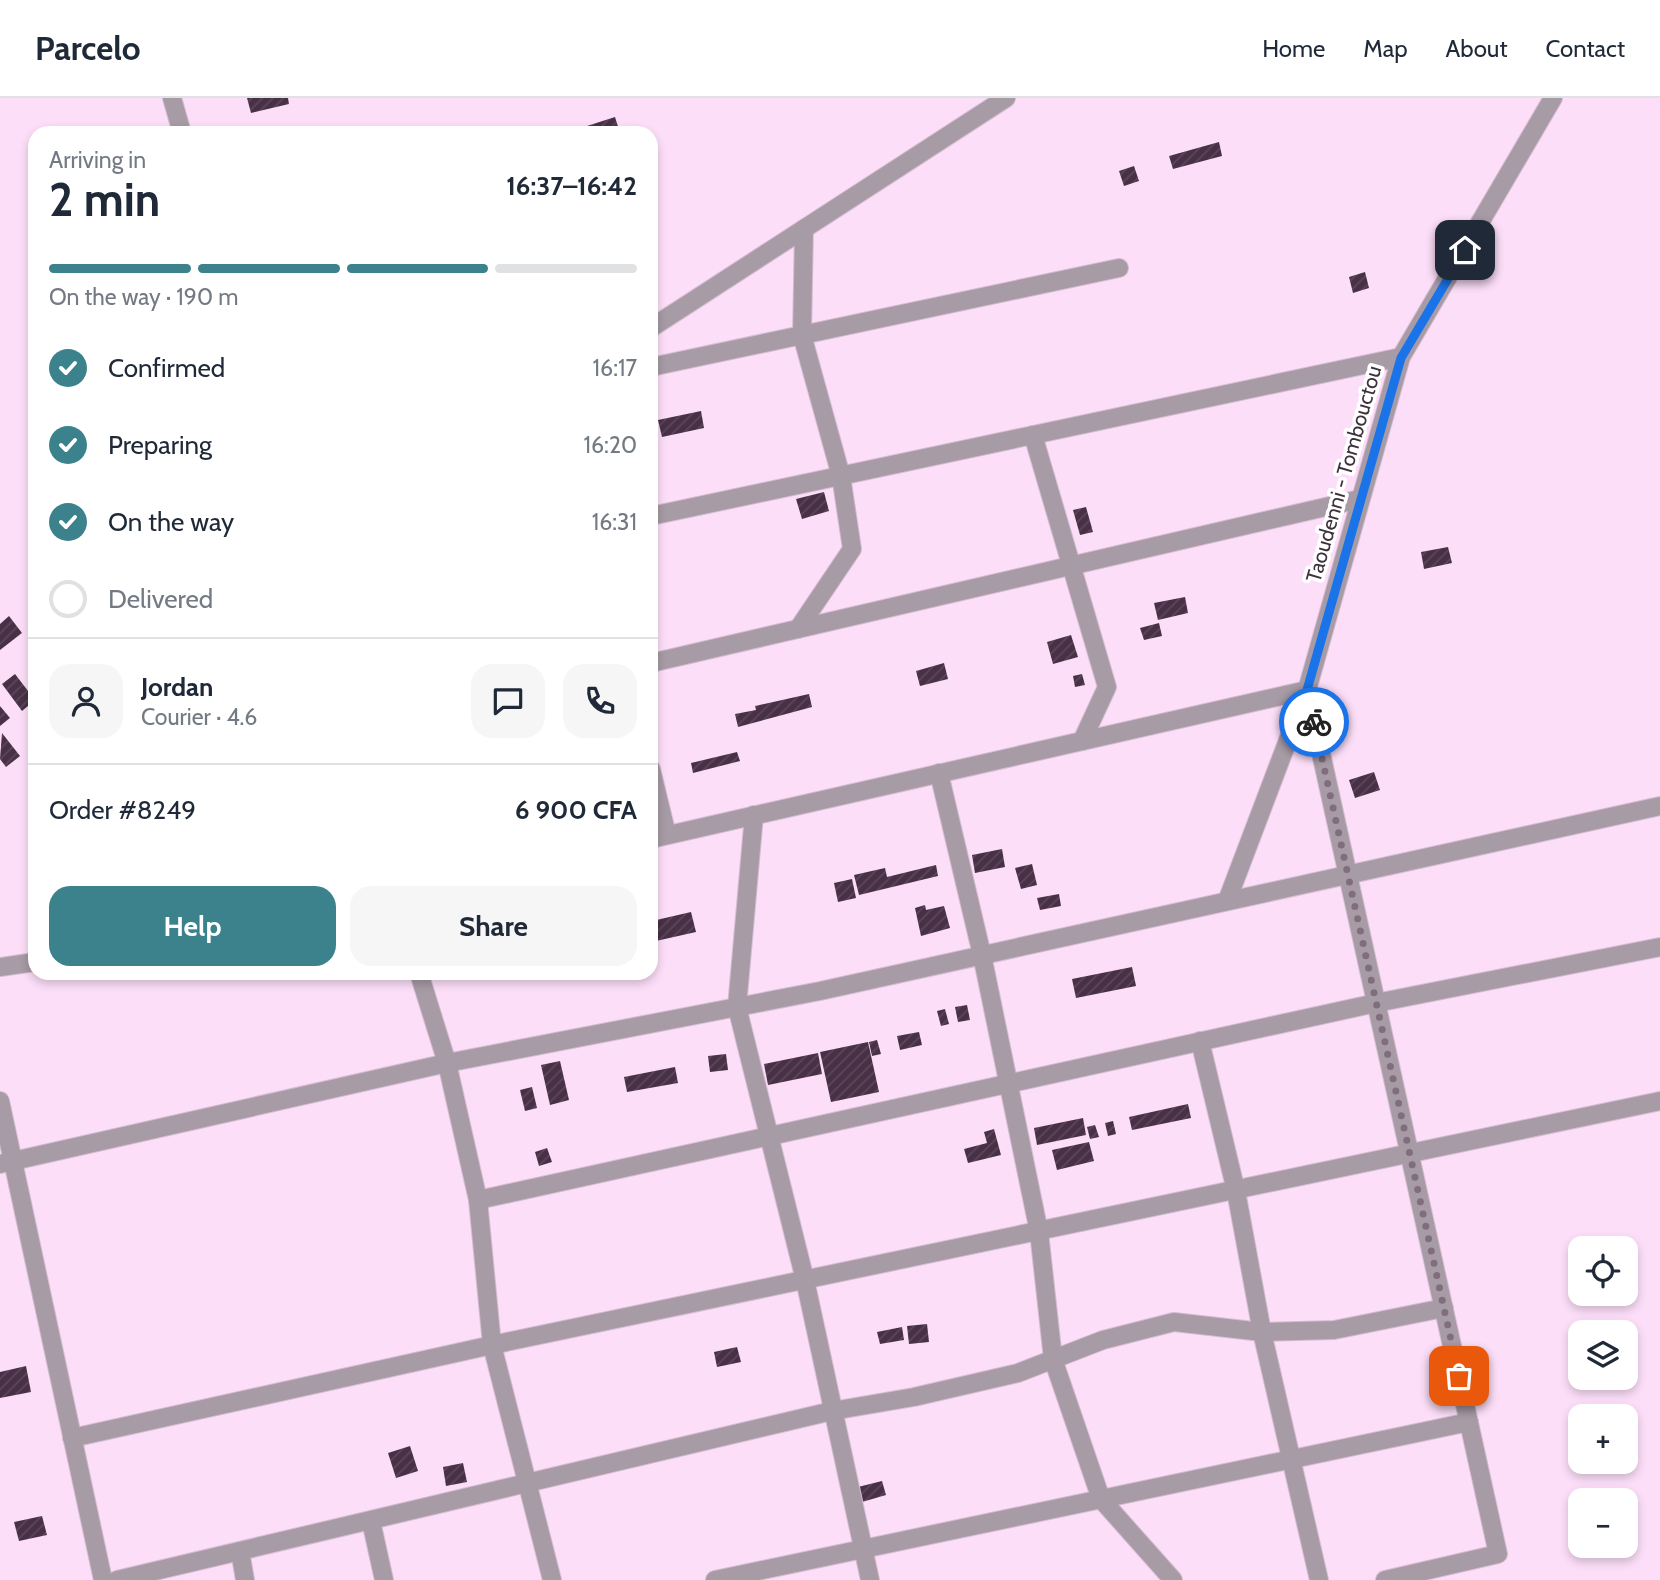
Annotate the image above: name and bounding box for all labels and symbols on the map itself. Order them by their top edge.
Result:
pin [1435,220,1495,280]
street label: Taoudenni - Tombouctou [1301,363,1386,585]
courier [1279,687,1349,757]
pin [1429,1346,1489,1406]

